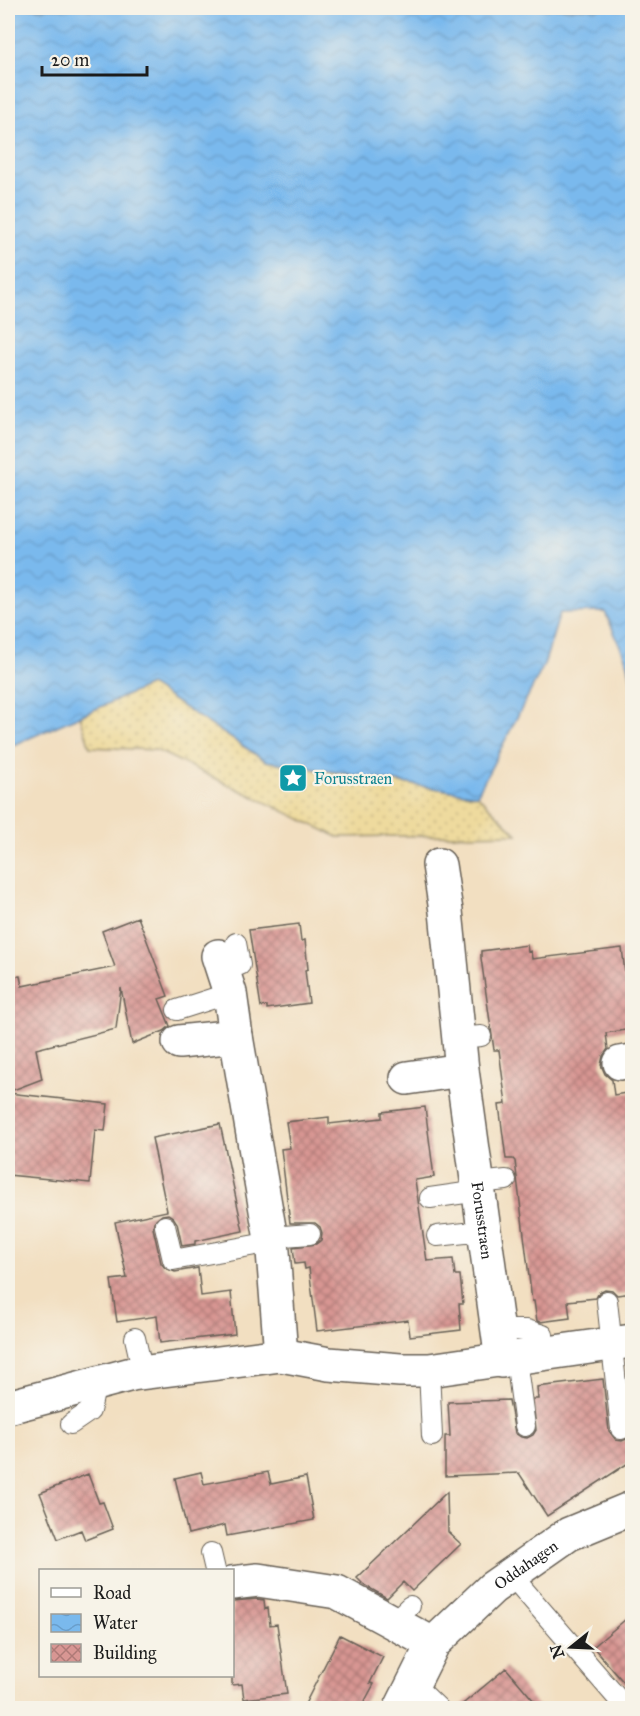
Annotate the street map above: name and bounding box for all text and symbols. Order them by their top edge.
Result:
scale bar [42,39,147,77]
text: 20 m [51,49,89,71]
place icon: Forusstraen [277,762,309,794]
place label: Forusstraen [314,769,393,788]
street label: Forusstraen [467,1180,497,1261]
street label: Oddahagen [490,1536,562,1594]
legend [39,1569,234,1677]
text: Road [93,1582,131,1604]
text: Water [93,1612,138,1634]
north arrow [541,1617,601,1677]
text: Building [93,1642,157,1665]
text: N [546,1642,568,1661]

